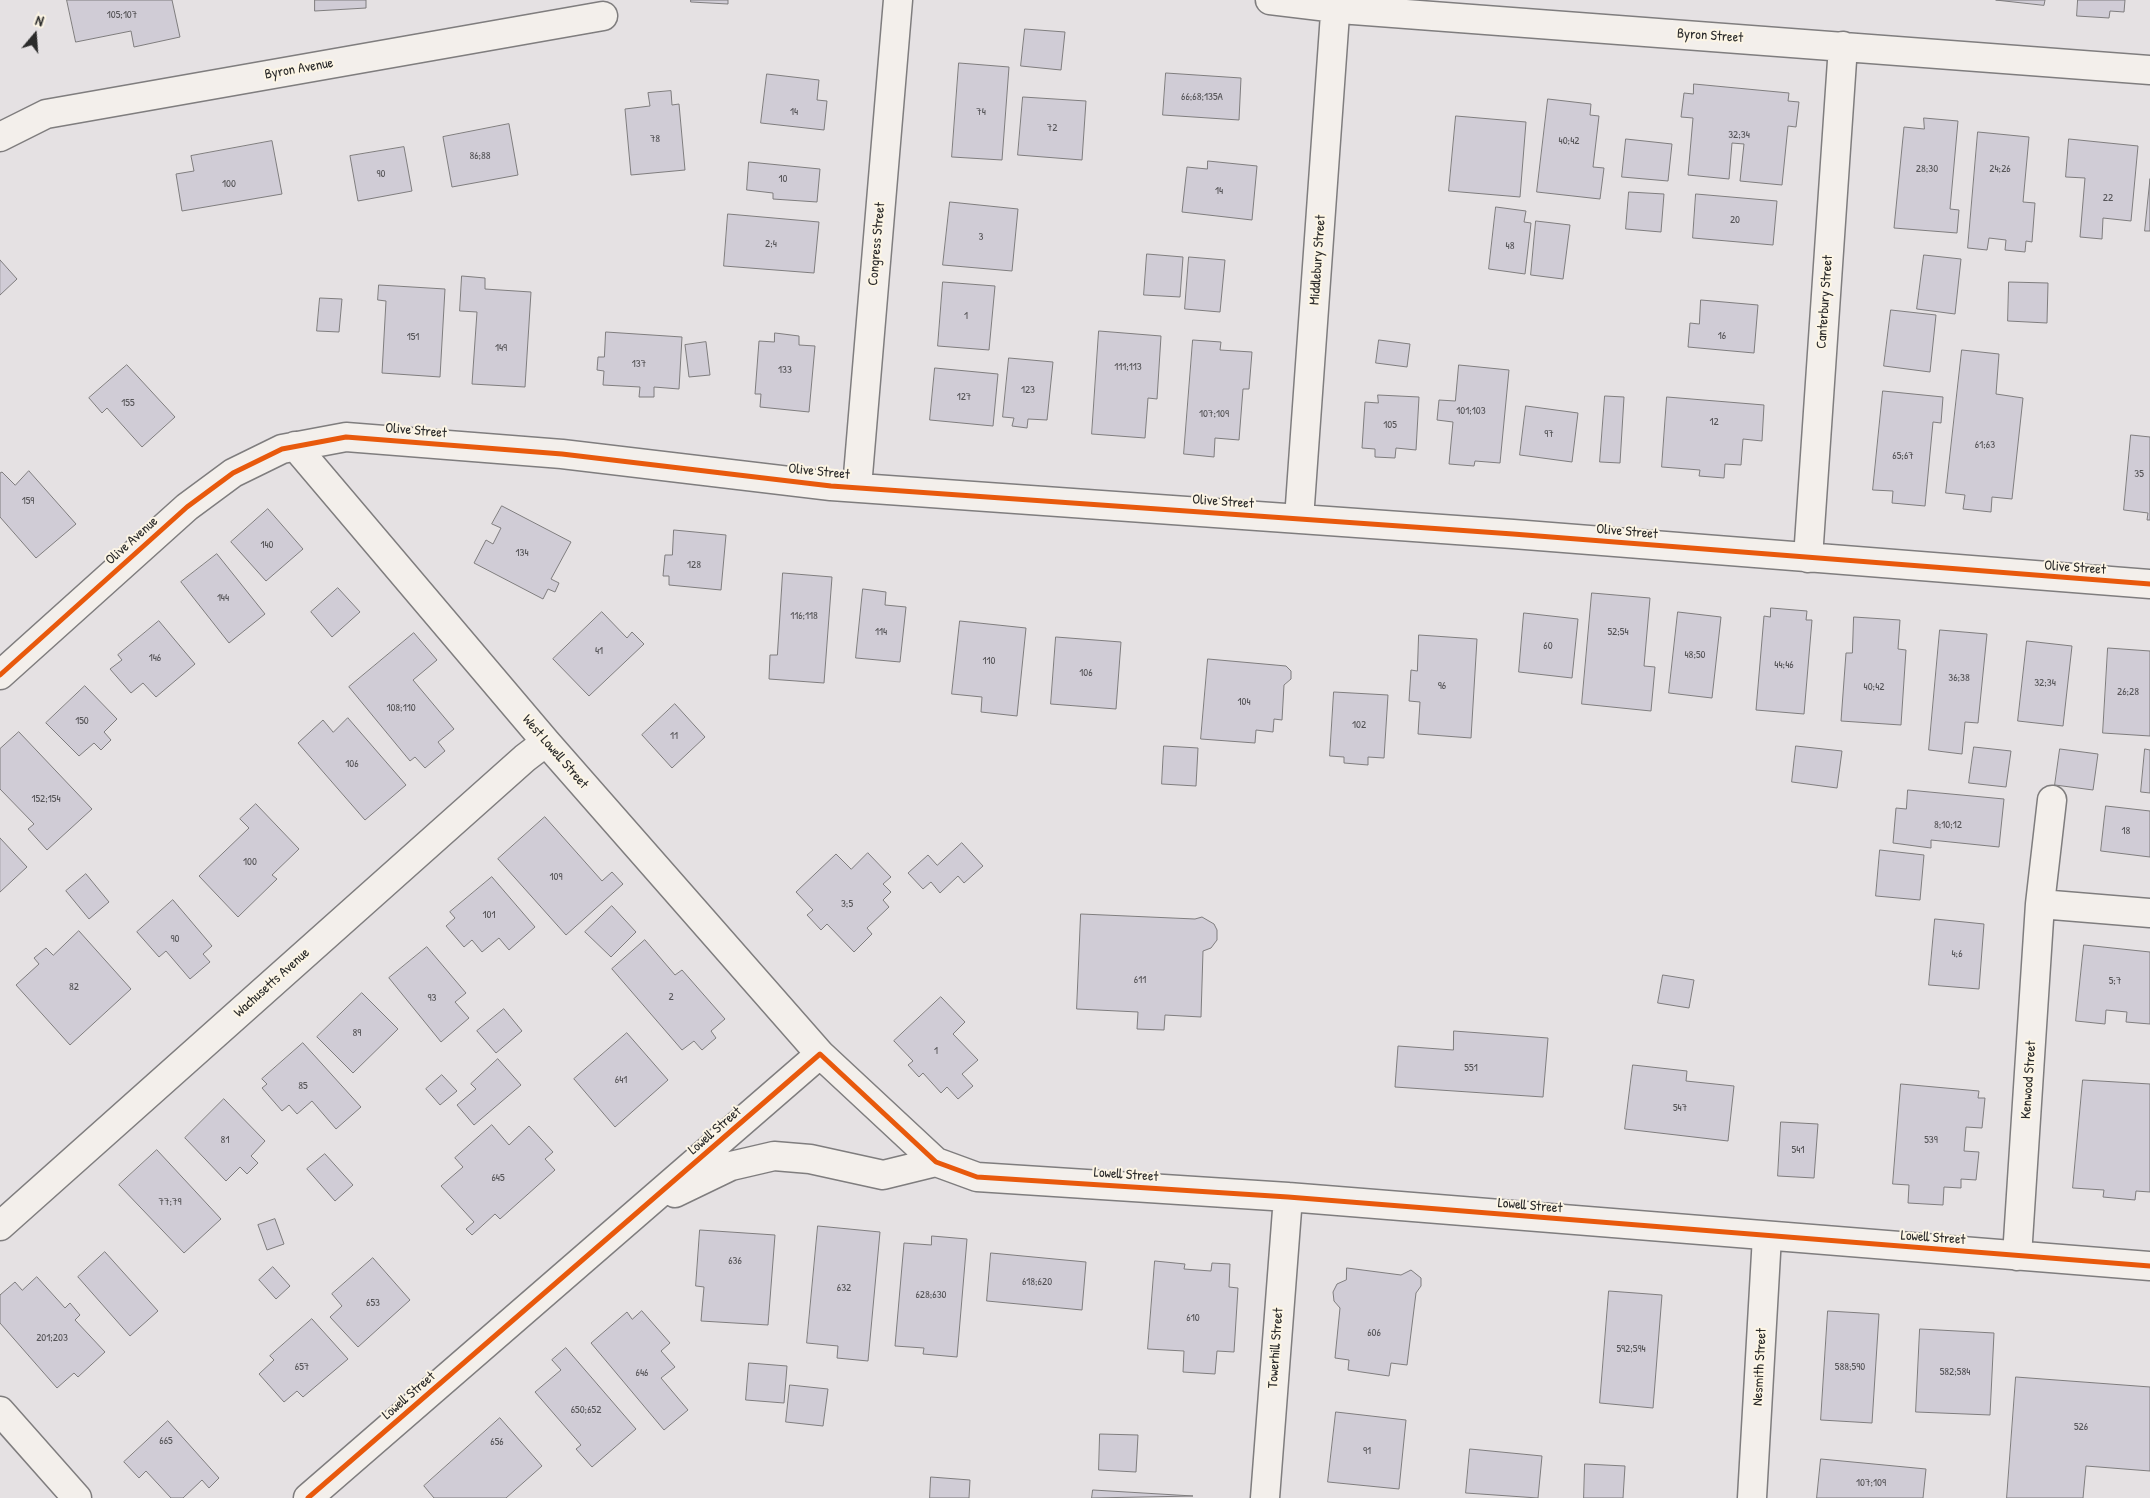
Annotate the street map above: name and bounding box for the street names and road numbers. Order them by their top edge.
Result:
street label: Byron Street [1676,25,1744,47]
street label: Byron Avenue [264,55,334,83]
street label: Congress Street [865,202,889,286]
street label: Middlebury Street [1306,214,1330,306]
street label: Canterbury Street [1813,255,1837,349]
street label: Olive Street [385,420,447,442]
street label: Olive Street [787,460,851,484]
street label: Olive Street [1192,491,1254,513]
street label: Olive Avenue [102,513,162,569]
street label: Olive Street [1596,521,1658,543]
street label: Olive Street [2044,557,2106,579]
street label: West Lowell Street [518,712,592,792]
street label: Wachusetts Avenue [231,945,313,1021]
street label: Kenwood Street [2018,1040,2040,1120]
street label: Lowell Street [685,1103,745,1159]
street label: Lowell Street [1093,1164,1159,1186]
street label: Lowell Street [1497,1195,1563,1217]
street label: Lowell Street [1900,1227,1966,1249]
street label: Towerhill Street [1265,1307,1287,1389]
street label: Nesmith Street [1750,1328,1770,1406]
street label: Lowell Street [379,1368,439,1424]

